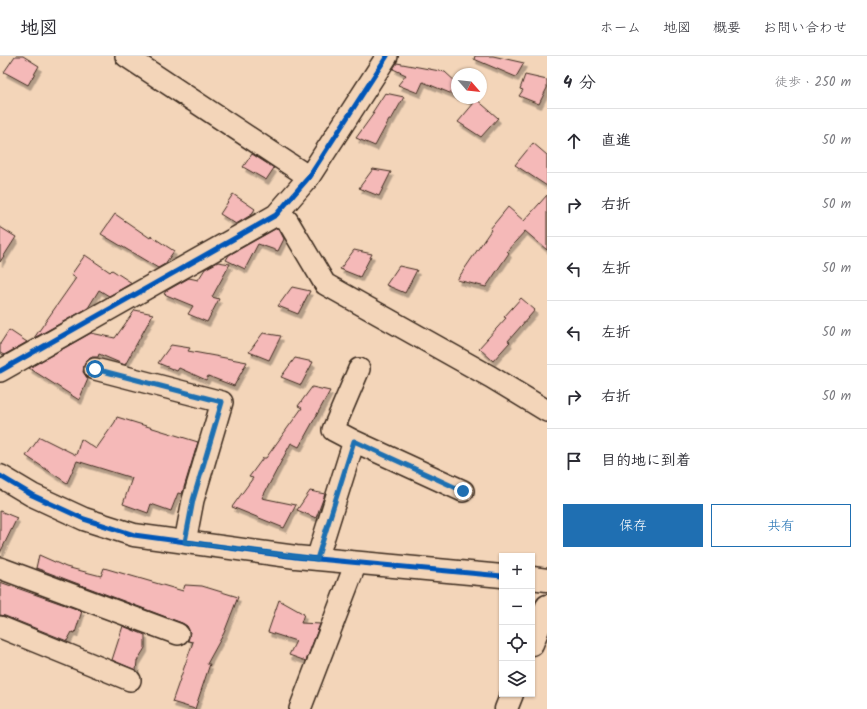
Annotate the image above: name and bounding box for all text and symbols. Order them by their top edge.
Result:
text: 地図 [20,14,58,44]
text: ホーム [600,17,641,39]
text: 地図 [663,17,691,39]
text: 概要 [713,17,741,39]
text: お問い合わせ [763,17,847,39]
north arrow [451,68,487,104]
text: 4 分 [563,70,596,97]
text: 徒歩 · 250 m [775,72,851,93]
text: 直進 [601,129,631,153]
icon: ahead [563,130,585,152]
text: 50 m [822,130,851,151]
text: 右折 [601,193,631,217]
icon: right [563,194,585,216]
text: 50 m [822,194,851,215]
text: 左折 [601,257,631,281]
icon: left [563,258,585,280]
text: 50 m [822,258,851,279]
text: 左折 [601,321,631,345]
icon: left [563,322,585,344]
text: 50 m [822,322,851,343]
route start [86,360,104,378]
text: 右折 [601,385,631,409]
icon: right [563,386,585,408]
text: 50 m [822,386,851,407]
text: 目的地に到着 [601,449,691,473]
icon: arrive [563,450,585,472]
route end [454,482,472,500]
button: 保存 [563,504,703,547]
button: 共有 [711,504,851,547]
map controls [499,553,535,697]
button: + [499,553,535,589]
button: − [499,589,535,625]
button: locate [499,625,535,661]
button: layers [499,661,535,697]

